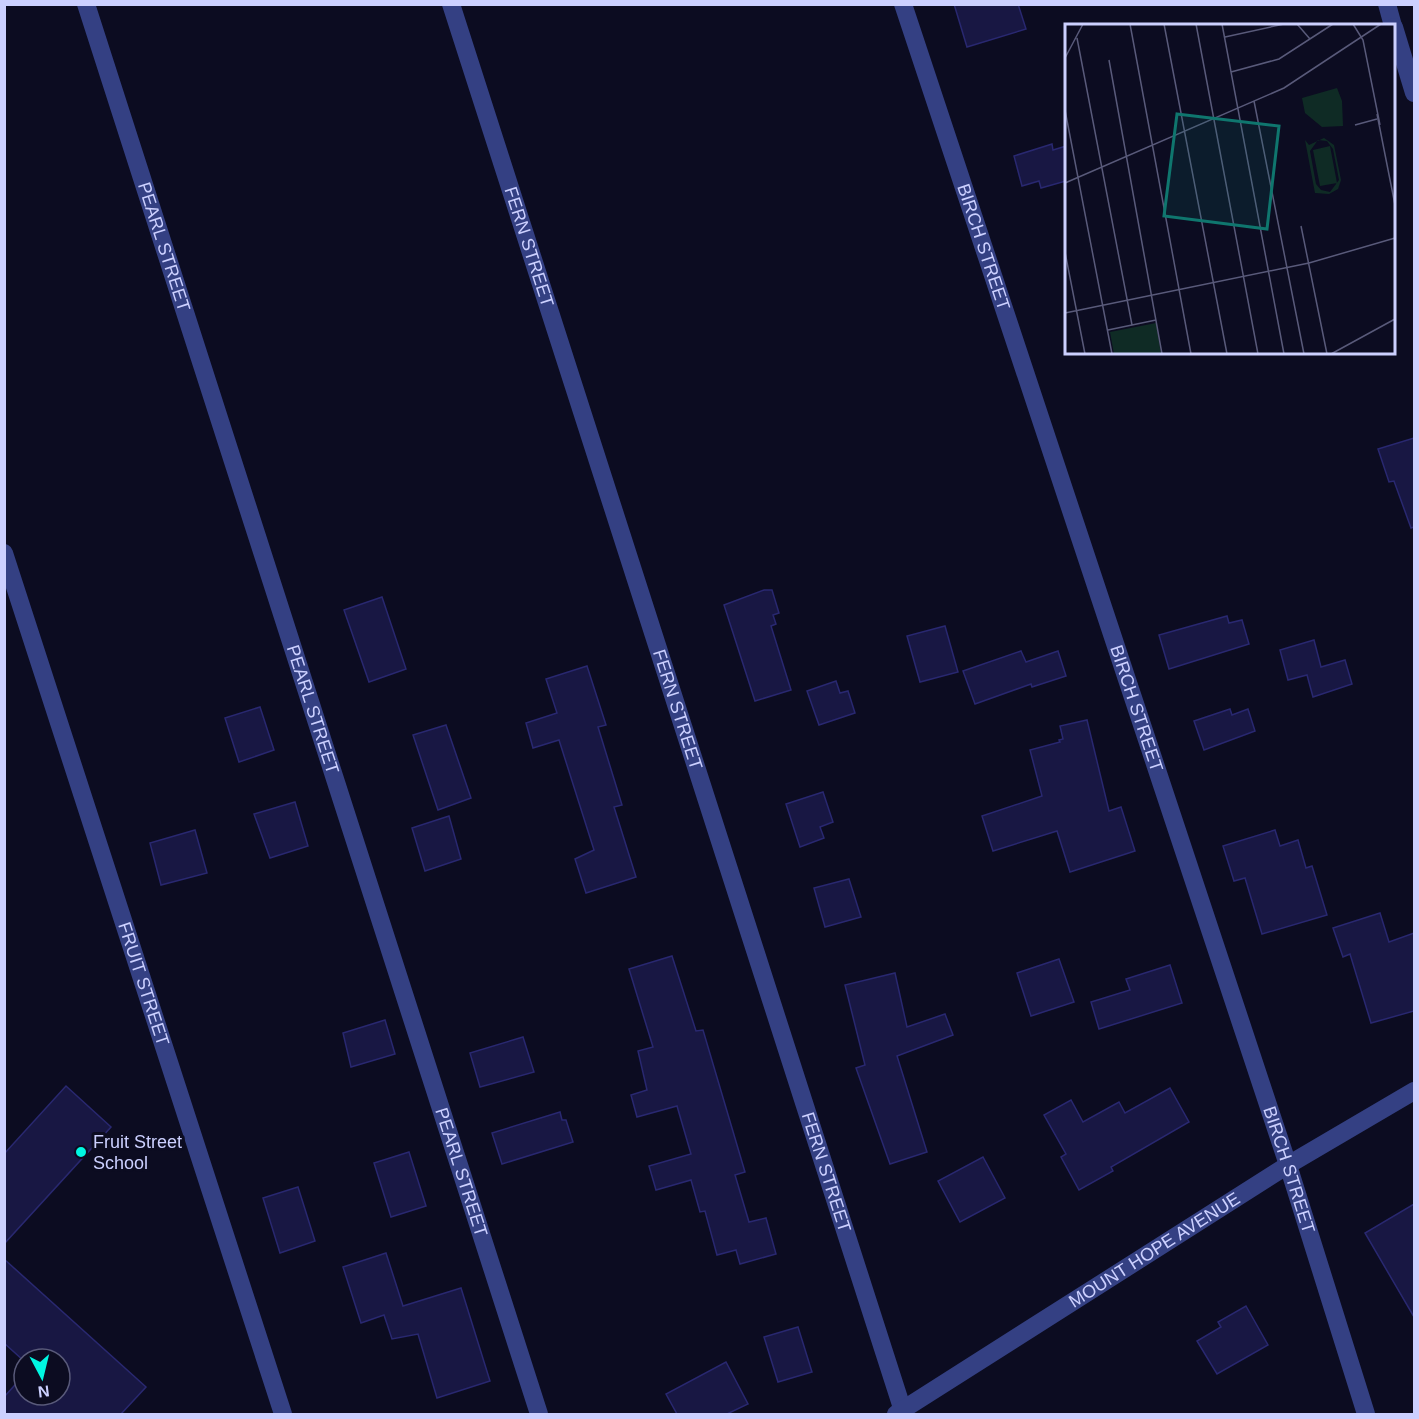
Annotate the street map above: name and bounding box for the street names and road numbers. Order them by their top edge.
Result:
street label: PEARL STREET [134,180,194,314]
street label: BIRCH STREET [953,181,1014,313]
street label: FERN STREET [500,184,558,309]
street label: PEARL STREET [283,642,343,777]
street label: BIRCH STREET [1106,642,1167,774]
street label: FERN STREET [649,647,706,772]
street label: FRUIT STREET [114,920,173,1048]
street label: BIRCH STREET [1259,1104,1319,1236]
street label: PEARL STREET [431,1105,491,1239]
street label: FERN STREET [798,1110,855,1235]
street label: MOUNT HOPE AVENUE [1065,1188,1243,1312]

